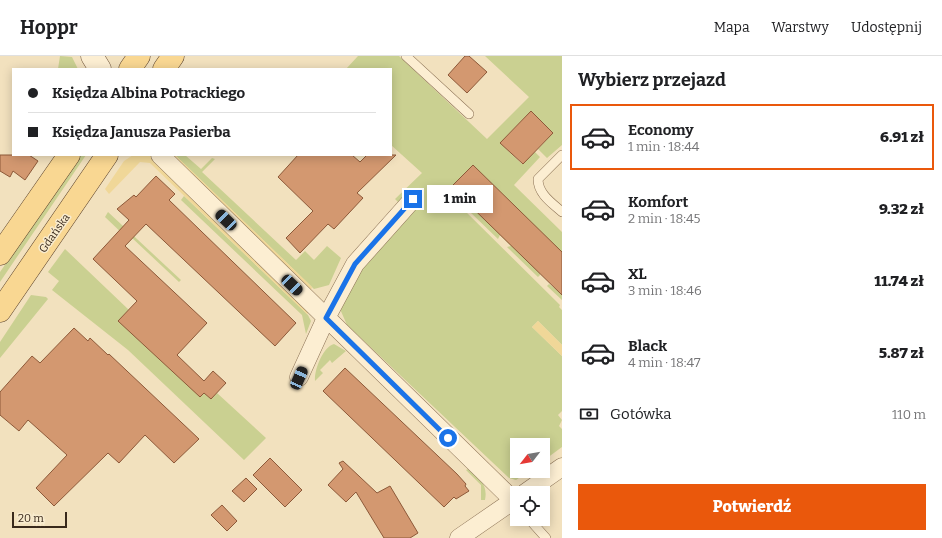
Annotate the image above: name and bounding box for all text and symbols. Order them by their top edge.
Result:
text: Hoppr [20,16,78,39]
text: Mapa [714,19,750,36]
text: Warstwy [772,19,829,36]
text: Udostępnij [851,19,922,36]
text: Wybierz przejazd [578,69,726,91]
text: Księdza Albina Potrackiego [52,84,245,102]
icon: car [580,119,616,155]
text: Economy [628,121,694,139]
text: Księdza Janusza Pasierba [52,123,231,141]
text: 6.91 zł [880,128,924,146]
text: 1 min · 18:44 [628,139,699,154]
callout: 1 min [427,185,493,213]
route end [404,190,422,208]
text: 1 min [443,191,477,206]
icon: car [580,191,616,227]
text: Komfort [628,193,688,211]
text: 9.32 zł [879,200,924,218]
car [213,207,239,233]
street label: Gdańska [36,211,73,255]
text: 2 min · 18:45 [628,211,701,226]
icon: car [580,263,616,299]
text: XL [628,265,647,283]
car [279,272,305,298]
text: 11.74 zł [874,272,924,290]
text: 3 min · 18:46 [628,283,702,298]
icon: car [580,335,616,371]
text: Black [628,337,667,355]
text: 5.87 zł [879,344,924,362]
text: 4 min · 18:47 [628,355,700,370]
car [289,365,309,391]
icon: cash [578,403,600,425]
text: Gotówka [610,405,671,423]
text: 110 m [892,407,926,422]
route start [439,429,457,447]
north arrow [510,438,550,478]
map controls [510,438,550,526]
button: Potwierdź [578,484,926,530]
button: locate [510,486,550,526]
scale bar [12,510,67,529]
text: 20 m [18,512,44,525]

